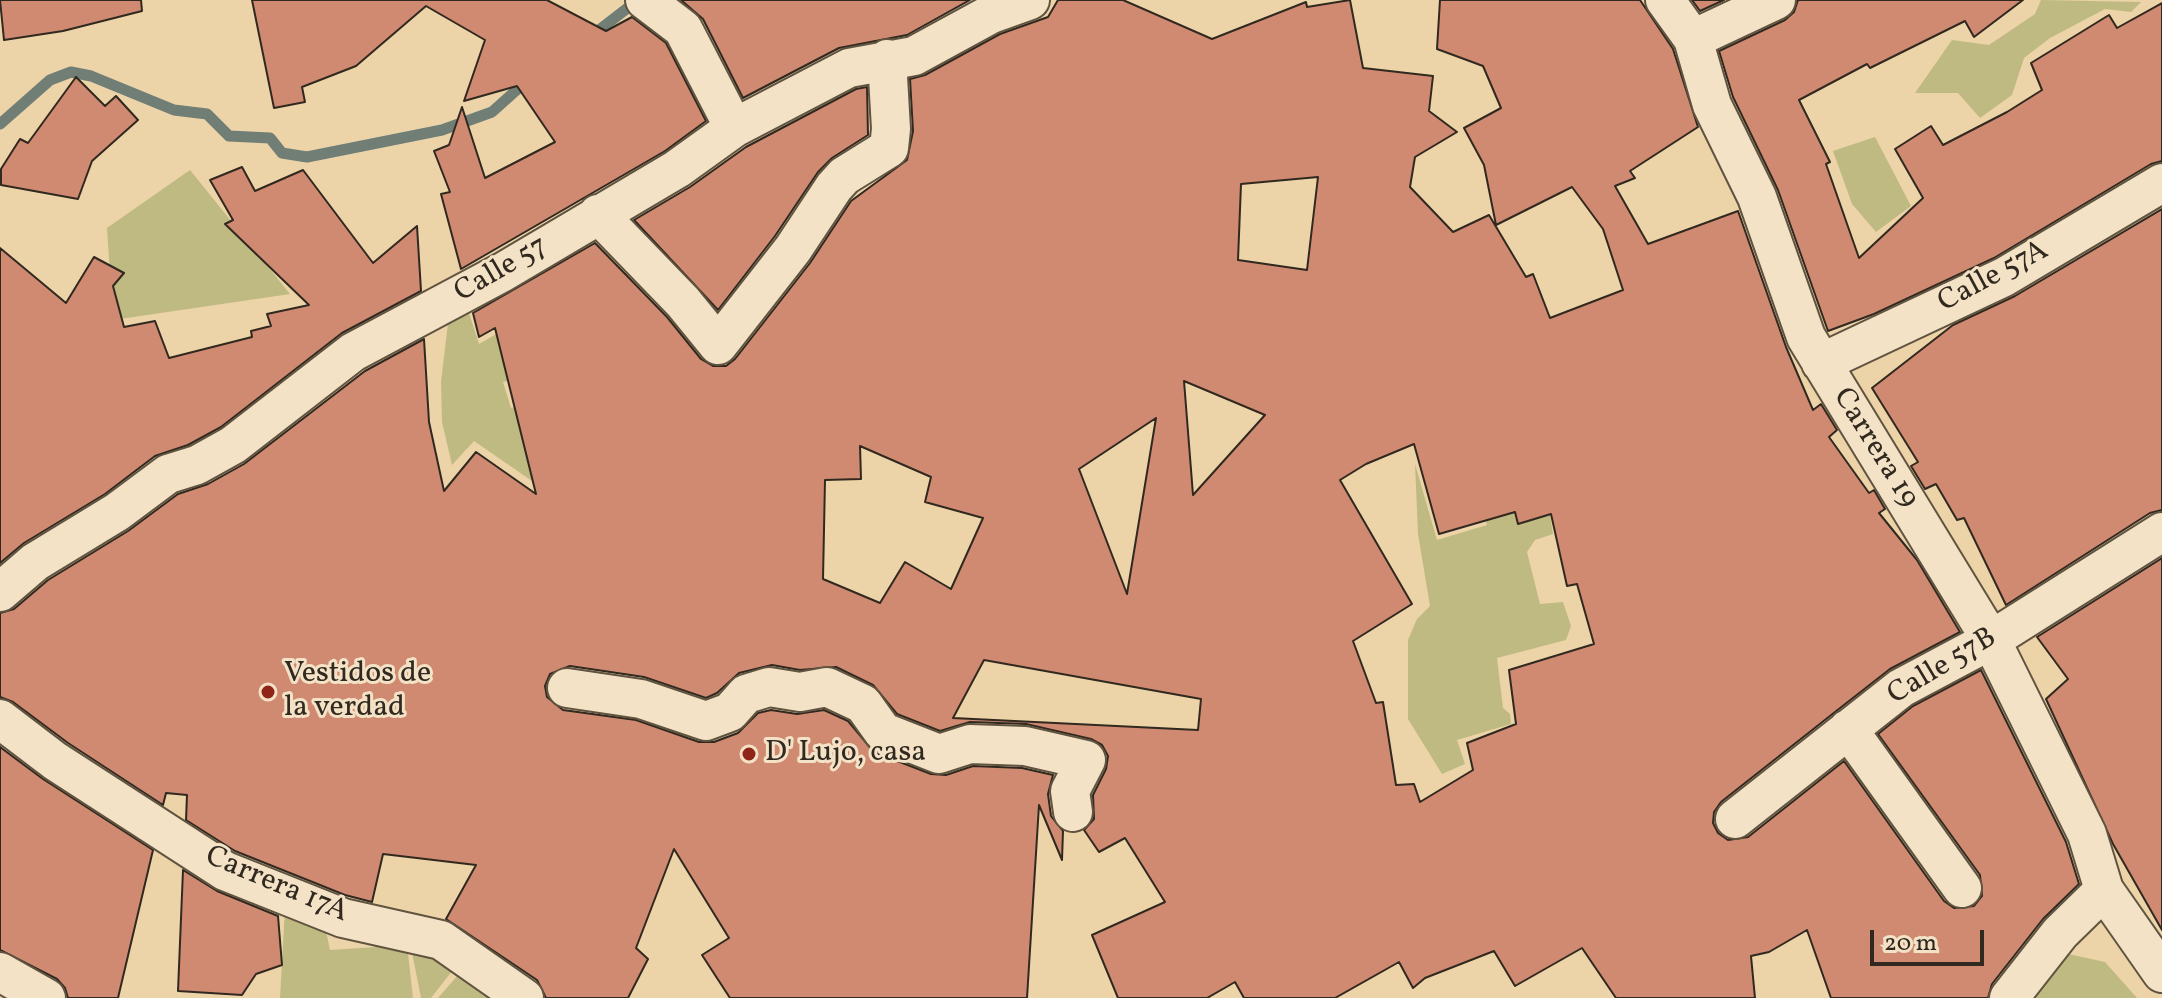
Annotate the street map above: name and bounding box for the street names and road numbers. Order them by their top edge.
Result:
street label: Calle 57 [449,230,555,312]
street label: Calle 57A [1933,234,2055,322]
street label: Carrera 19 [1823,382,1925,516]
street label: Calle 57B [1882,622,2004,714]
street label: Carrera 17A [199,840,353,932]

